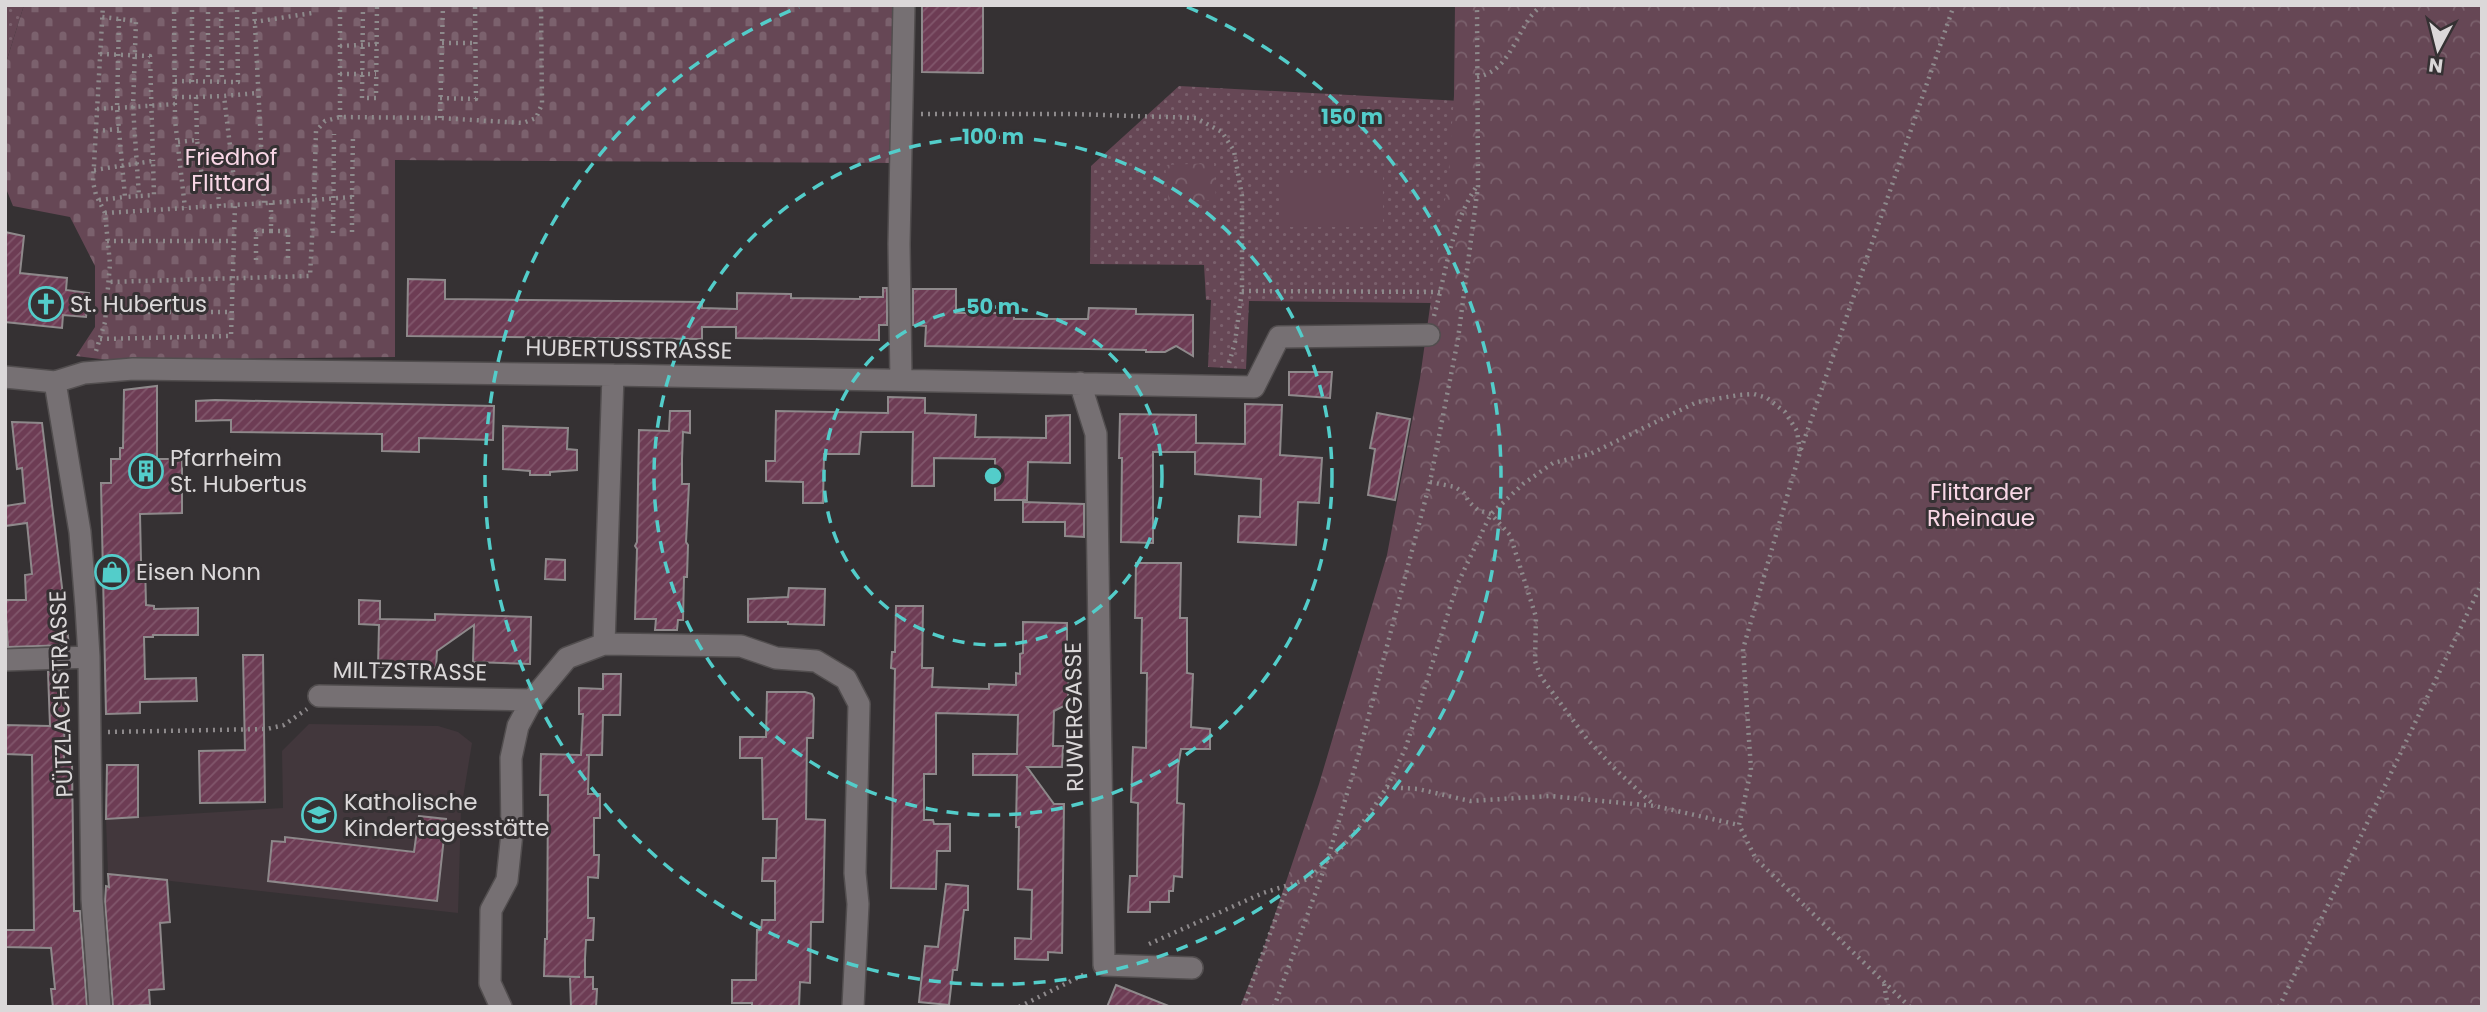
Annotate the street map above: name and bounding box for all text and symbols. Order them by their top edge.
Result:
north arrow [2403,14,2473,84]
text: N [2427,51,2445,80]
text: 150 m [1321,102,1383,131]
text: 100 m [962,122,1024,151]
park label: Friedhof Flittard [185,141,277,199]
church icon: St. Hubertus [27,285,65,323]
place label: St. Hubertus [70,288,207,320]
text: 50 m [966,292,1020,321]
street label: HUBERTUSSTRASSE [525,331,733,367]
place label: Pfarrheim St. Hubertus [170,442,307,500]
building icon: Pfarrheim St. Hubertus [127,452,165,490]
centre of rings [981,464,1005,488]
park label: Flittarder Rheinaue [1927,476,2035,534]
shop icon: Eisen Nonn [93,553,131,591]
place label: Eisen Nonn [136,556,261,588]
street label: PÜTZLACHSTRASSE [41,590,81,798]
street label: RUWERGASSE [1057,642,1091,792]
street label: MILTZSTRASSE [332,654,488,688]
place label: Katholische Kindertagesstätte [344,786,549,844]
school or university icon: Katholische Kindertagesstätte [300,796,338,834]

